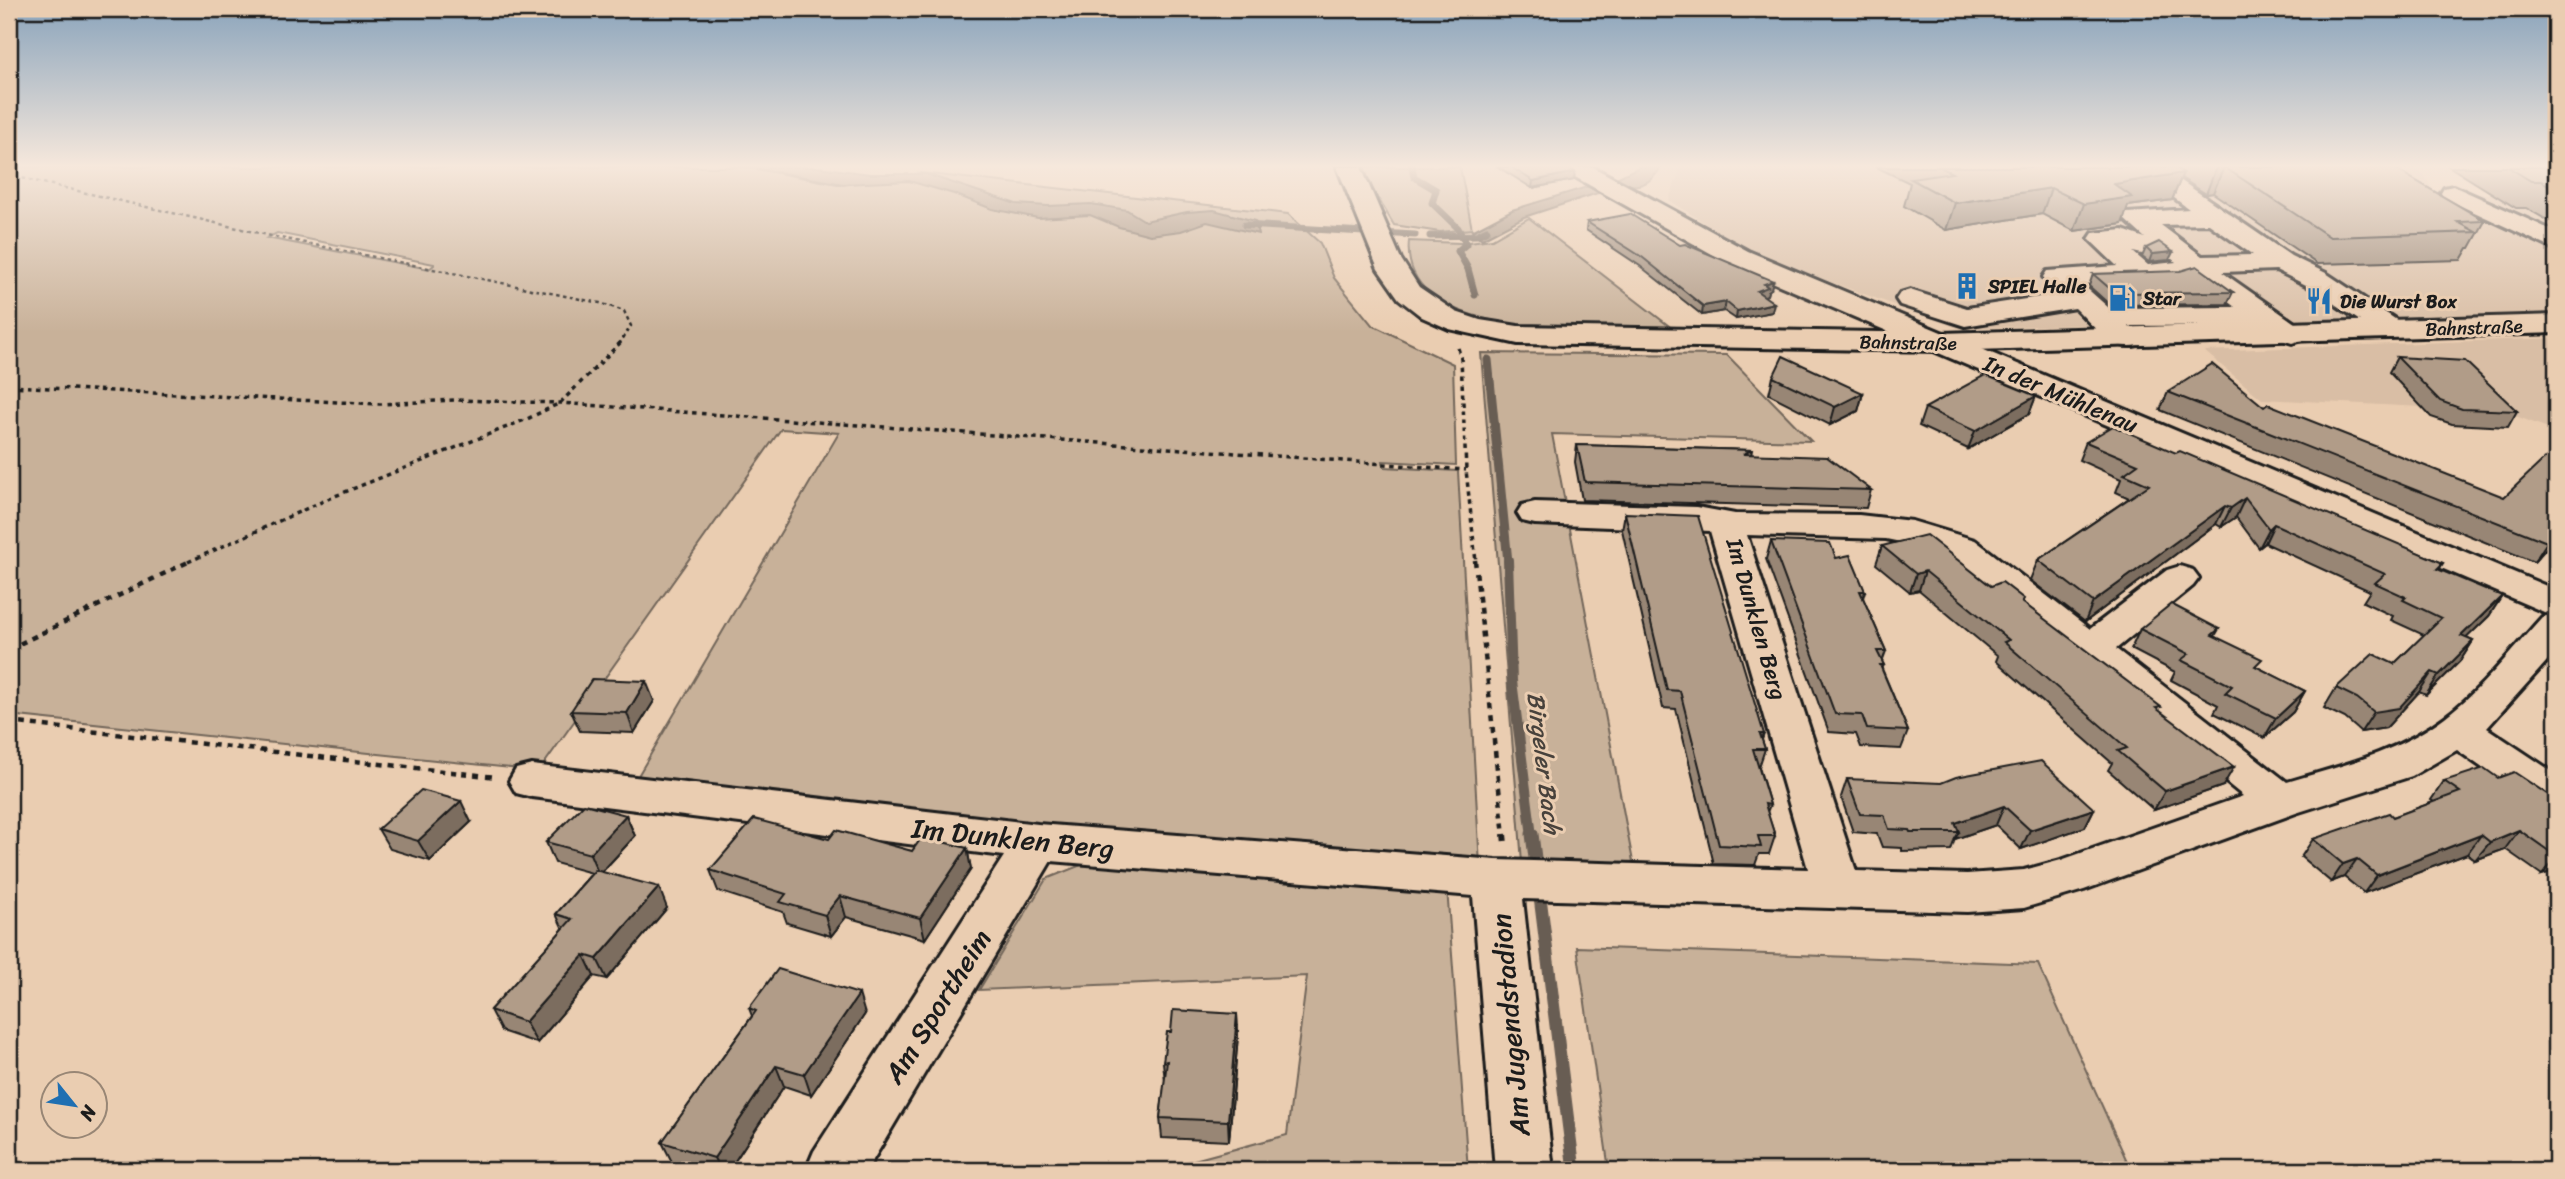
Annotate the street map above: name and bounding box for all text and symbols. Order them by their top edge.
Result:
place label: SPIEL Halle [1987,270,2087,303]
building icon: SPIEL Halle [1952,271,1982,301]
place label: Star [2142,282,2183,315]
fuel station icon: Star [2107,283,2137,313]
place label: Die Wurst Box [2340,285,2457,318]
restaurant icon: Die Wurst Box [2304,286,2334,316]
street label: Bahnstraße [2425,309,2523,346]
street label: Bahnstraße [1859,325,1957,360]
street label: In der Mühlenau [1976,343,2145,446]
street label: Im Dunklen Berg [1714,532,1799,705]
water label: Birgeler Bach [1514,690,1574,839]
street label: Im Dunklen Berg [908,803,1117,873]
street label: Am Jugendstadion [1476,911,1545,1140]
street label: Am Sportheim [870,919,1005,1095]
north arrow [38,1070,108,1140]
text: N [70,1098,106,1128]

